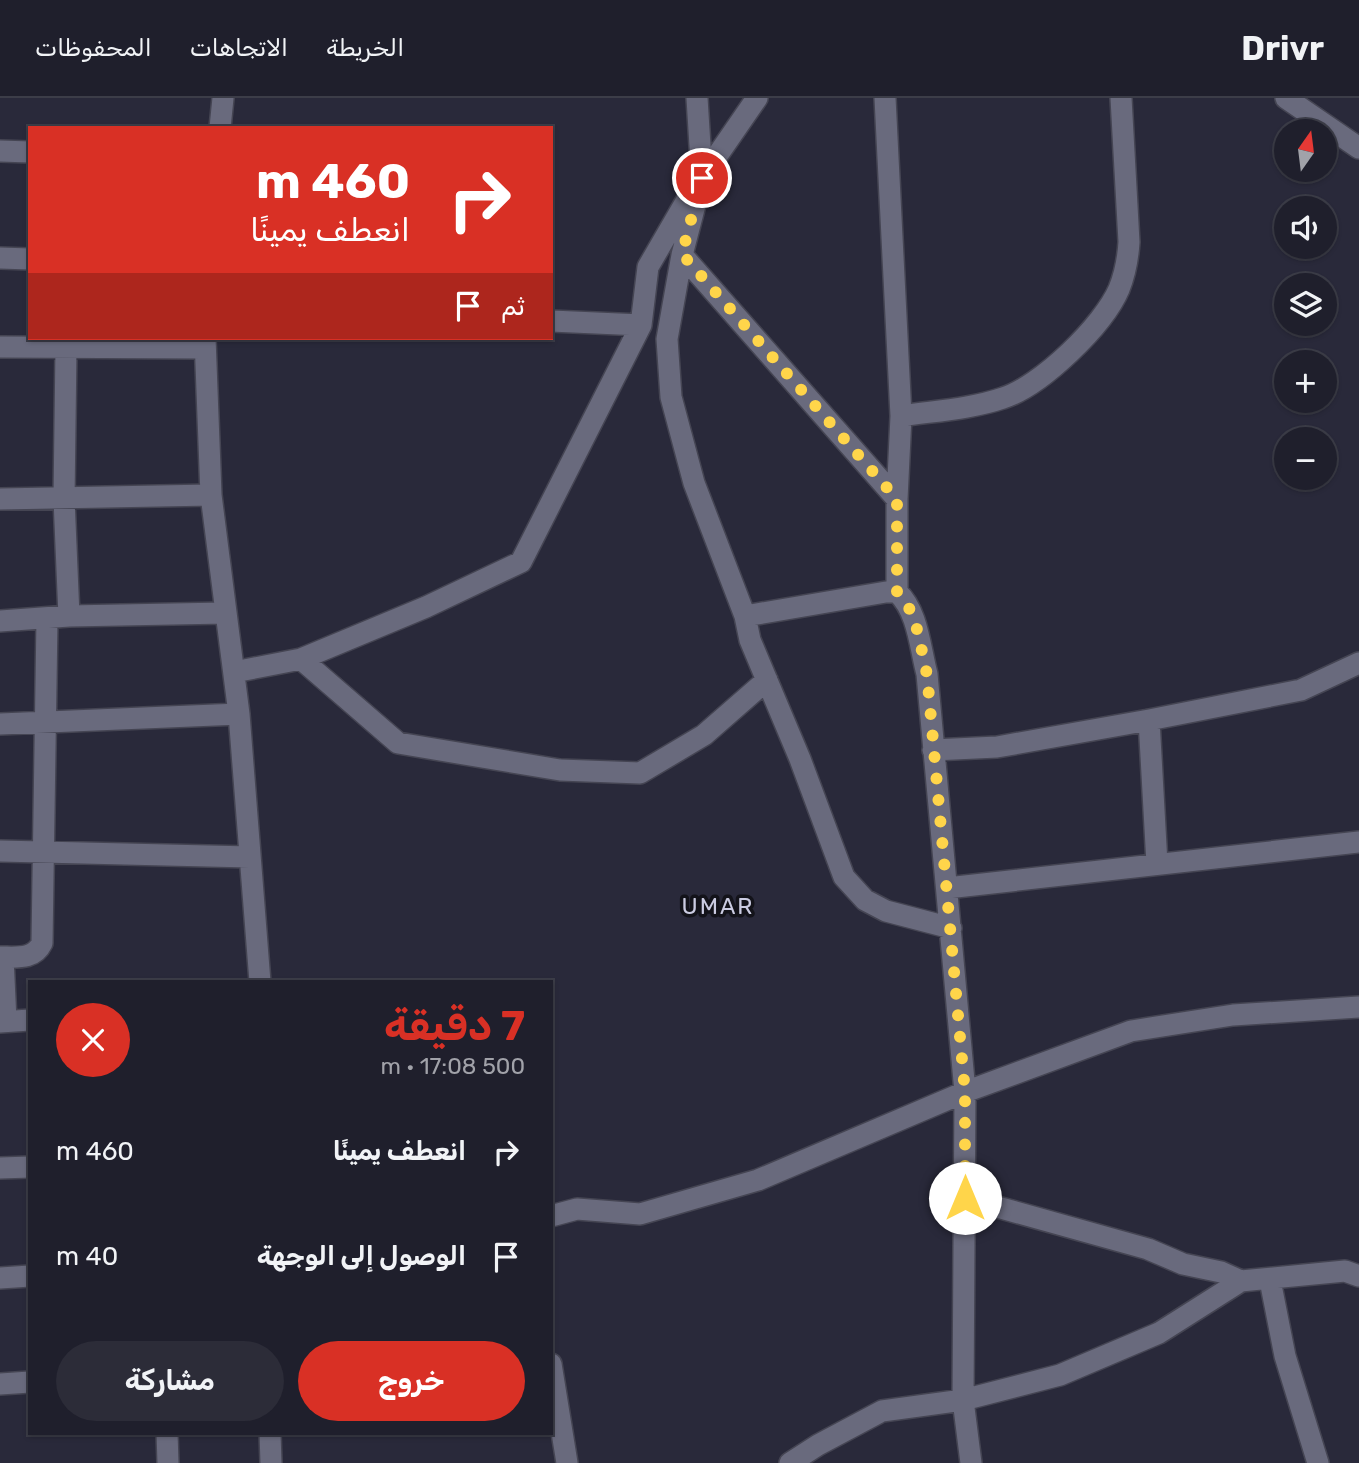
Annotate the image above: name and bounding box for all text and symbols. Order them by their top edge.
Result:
text: Drivr [1241,29,1324,68]
text: المحفوظات [35,34,152,62]
text: الاتجاهات [190,34,288,62]
text: الخريطة [326,34,404,62]
north arrow [1274,119,1337,182]
map controls [1274,119,1337,490]
pin [672,148,732,208]
text: 460 m [256,152,410,210]
icon: right [434,154,525,245]
icon: arrive [683,159,721,197]
button: sound [1274,196,1337,259]
text: انعطف يمينًا [250,211,410,249]
button: layers [1274,273,1337,336]
icon: arrive [449,287,487,325]
text: ثم [501,291,525,322]
button: + [1274,350,1337,413]
button: − [1274,427,1337,490]
district label: UMAR [682,892,754,920]
text: 7 دقيقة [384,1001,525,1051]
button: close [56,1003,130,1077]
text: 500 m · 17:08 [380,1052,525,1080]
icon: right [487,1133,525,1171]
text: 460 m [56,1136,134,1167]
text: انعطف يمينًا [333,1136,466,1167]
position arrow [928,1161,1002,1235]
icon: arrive [487,1238,525,1276]
text: 40 m [56,1241,118,1272]
text: الوصول إلى الوجهة [257,1241,466,1272]
button: مشاركة [56,1341,284,1421]
button: خروج [298,1341,525,1421]

